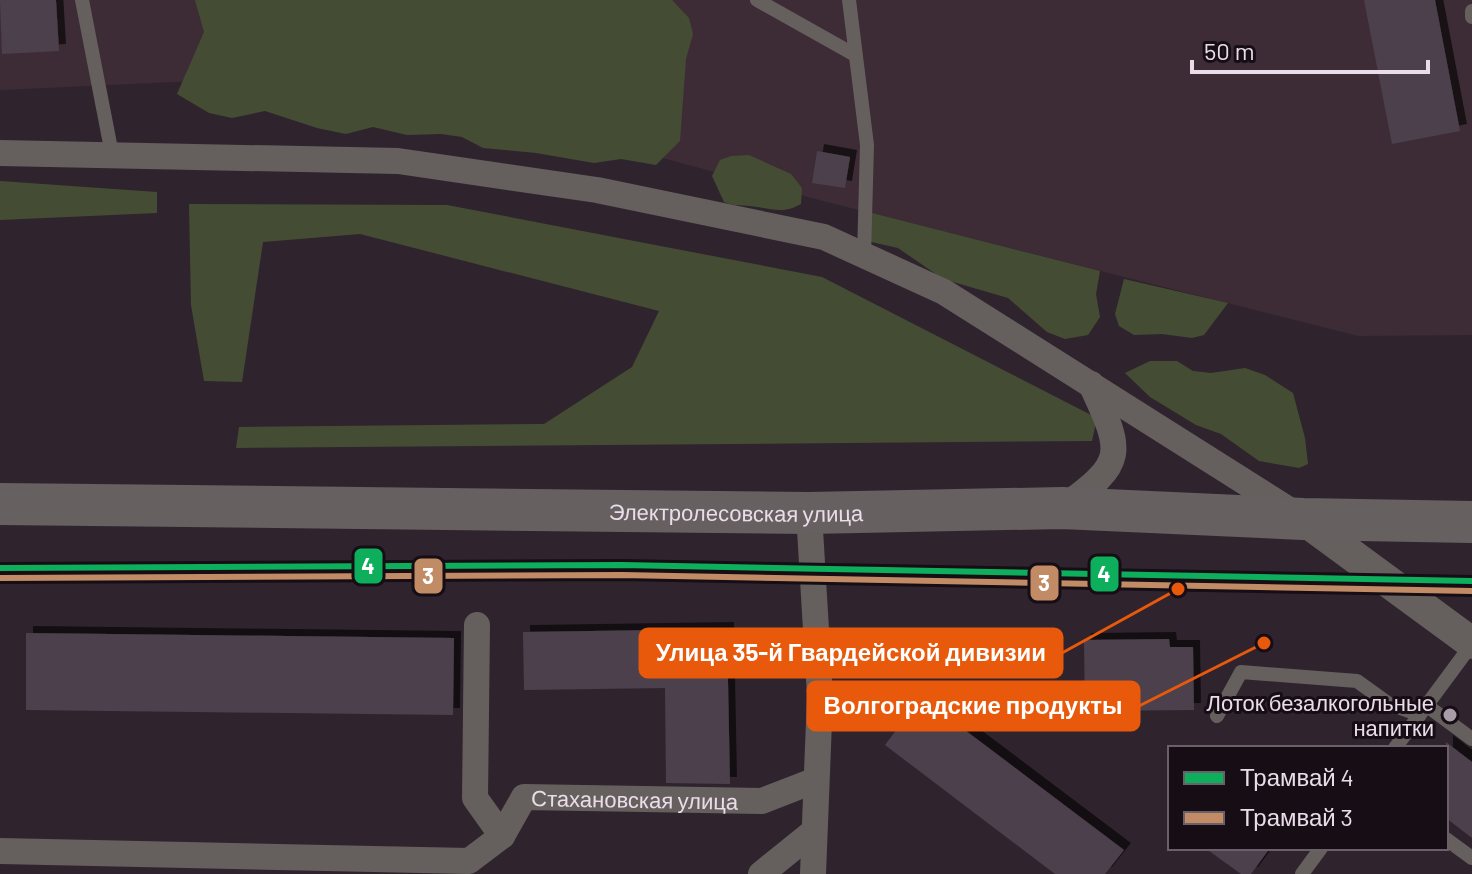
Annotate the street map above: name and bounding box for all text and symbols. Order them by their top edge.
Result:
scale bar [1192,24,1428,74]
text: 50 m [1204,36,1255,65]
street label: Электролесовская улица [609,498,864,527]
line badge: 4 [353,547,384,585]
text: 4 [361,552,375,578]
line badge: 4 [1089,555,1120,593]
line badge: 3 [413,557,444,595]
text: 4 [1097,560,1111,586]
text: 3 [422,562,434,588]
line badge: 3 [1029,564,1060,602]
text: 3 [1038,569,1050,595]
callout: Улица 35-й Гвардейской дивизии [640,629,1062,677]
text: Улица 35-й Гвардейской дивизии [656,637,1046,666]
callout: Волгоградские продукты [808,682,1139,730]
place label: Лоток безалкогольные напитки [1207,689,1434,740]
text: Волгоградские продукты [824,690,1122,719]
marker: Лоток безалкогольные напитки [1441,706,1459,724]
legend [1168,746,1448,850]
text: Трамвай 4 [1240,762,1354,791]
street label: Стахановская улица [531,784,739,814]
text: Трамвай 3 [1240,802,1353,831]

